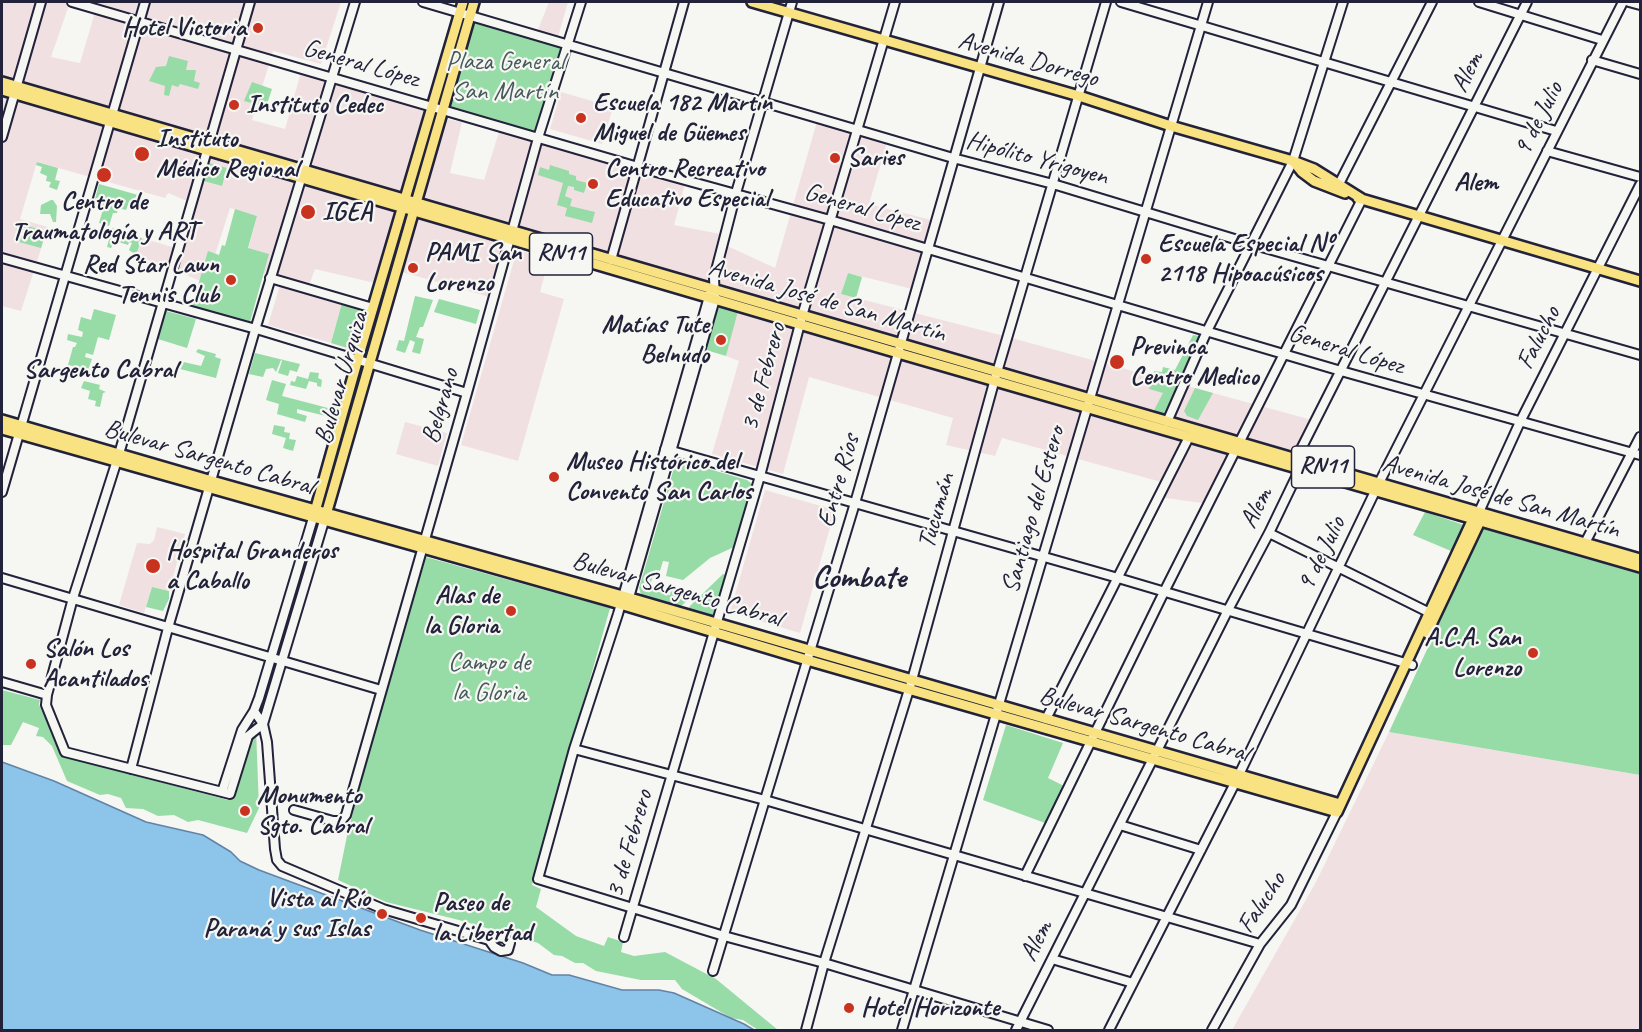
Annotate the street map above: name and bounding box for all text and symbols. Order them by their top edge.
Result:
place label: Hotel Victoria [122,12,246,44]
marker: Hotel Victoria [251,21,265,35]
street label: Avenida Dorrego [955,25,1101,95]
street label: General López [300,33,422,95]
park label: Plaza General San Martín [446,46,564,107]
street label: Alem [1445,46,1491,98]
street label: 9 de Julio [1507,77,1571,161]
place label: Escuela 182 Martín Miguel de Güemes [593,87,772,148]
place label: Instituto Cedec [246,89,383,121]
marker: Instituto Cedec [227,98,241,112]
marker: Escuela 182 Martín Miguel de Güemes [574,111,588,125]
place label: Instituto Médico Regional [156,123,299,184]
street label: Hipólito Yrigoyen [963,125,1111,193]
place label: Saries [847,142,903,174]
marker: Instituto Médico Regional [133,145,151,163]
marker: Saries [828,151,842,165]
place label: Centro Recreativo Educativo Especial [605,153,769,214]
marker: Centro de Traumatología y ART [95,166,113,184]
district label: Alem [1454,167,1498,199]
marker: Centro Recreativo Educativo Especial [586,177,600,191]
street label: General López [801,177,923,239]
place label: Centro de Traumatología y ART [11,186,197,248]
place label: IGEA [322,196,372,228]
marker: IGEA [299,203,317,221]
place label: Escuela Especial Nº 2118 Hipoacúsicos [1158,228,1332,290]
road number: RN11 [530,233,592,275]
place label: PAMI San Lorenzo [425,237,521,298]
place label: Red Star Lawn Tennis Club [83,249,219,310]
street label: Avenida José de San Martín [705,252,949,350]
marker: Escuela Especial Nº 2118 Hipoacúsicos [1139,252,1153,266]
marker: PAMI San Lorenzo [406,261,420,275]
marker: Red Star Lawn Tennis Club [224,273,238,287]
street label: Falucho [1510,301,1568,375]
street label: Bulevar Urquiza [308,308,376,448]
place label: Matías Tute Belnudo [602,309,709,370]
street label: General López [1285,318,1407,382]
street label: 3 de Febrero [735,320,793,434]
place label: Previnca Centro Medico [1130,331,1259,392]
marker: Matías Tute Belnudo [714,333,728,347]
marker: Previnca Centro Medico [1108,353,1126,371]
district label: Sargento Cabral [23,354,177,386]
street label: Belgrano [415,365,467,447]
street label: Bulevar Sargento Cabral [100,413,318,503]
street label: Santiago del Estero [995,423,1073,597]
street label: Entre Ríos [811,431,867,531]
place label: Museo Histórico del Convento San Carlos [566,446,752,508]
road number: RN11 [1292,446,1354,488]
street label: Avenida José de San Martín [1379,448,1623,546]
marker: Museo Histórico del Convento San Carlos [547,470,561,484]
street label: Tucumán [911,470,963,552]
street label: Alem [1234,482,1280,534]
street label: 9 de Julio [1291,512,1353,596]
place label: Hospital Granderos a Caballo [166,535,337,596]
street label: Bulevar Sargento Cabral [568,545,786,635]
marker: Hospital Granderos a Caballo [144,557,162,575]
district label: Combate [812,560,906,598]
place label: Alas de la Gloria [424,580,499,642]
marker: Alas de la Gloria [504,604,518,618]
place label: A.C.A. San Lorenzo [1424,622,1521,684]
place label: Salón Los Acantilados [43,633,147,694]
marker: A.C.A. San Lorenzo [1526,646,1540,660]
park label: Campo de la Gloria [448,647,530,708]
marker: Salón Los Acantilados [24,657,38,671]
street label: Bulevar Sargento Cabral [1035,680,1253,770]
place label: Monumento Sgto. Cabral [257,780,368,842]
street label: 3 de Febrero [600,787,660,901]
marker: Monumento Sgto. Cabral [238,804,252,818]
street label: Falucho [1231,867,1293,939]
place label: Vista al Río Paraná y sus Islas [204,883,370,945]
place label: Paseo de la Libertad [433,887,531,948]
marker: Vista al Río Paraná y sus Islas [375,907,389,921]
marker: Paseo de la Libertad [414,911,428,925]
street label: Alem [1014,915,1060,967]
place label: Hotel Horizonte [861,992,999,1024]
marker: Hotel Horizonte [842,1001,856,1015]

